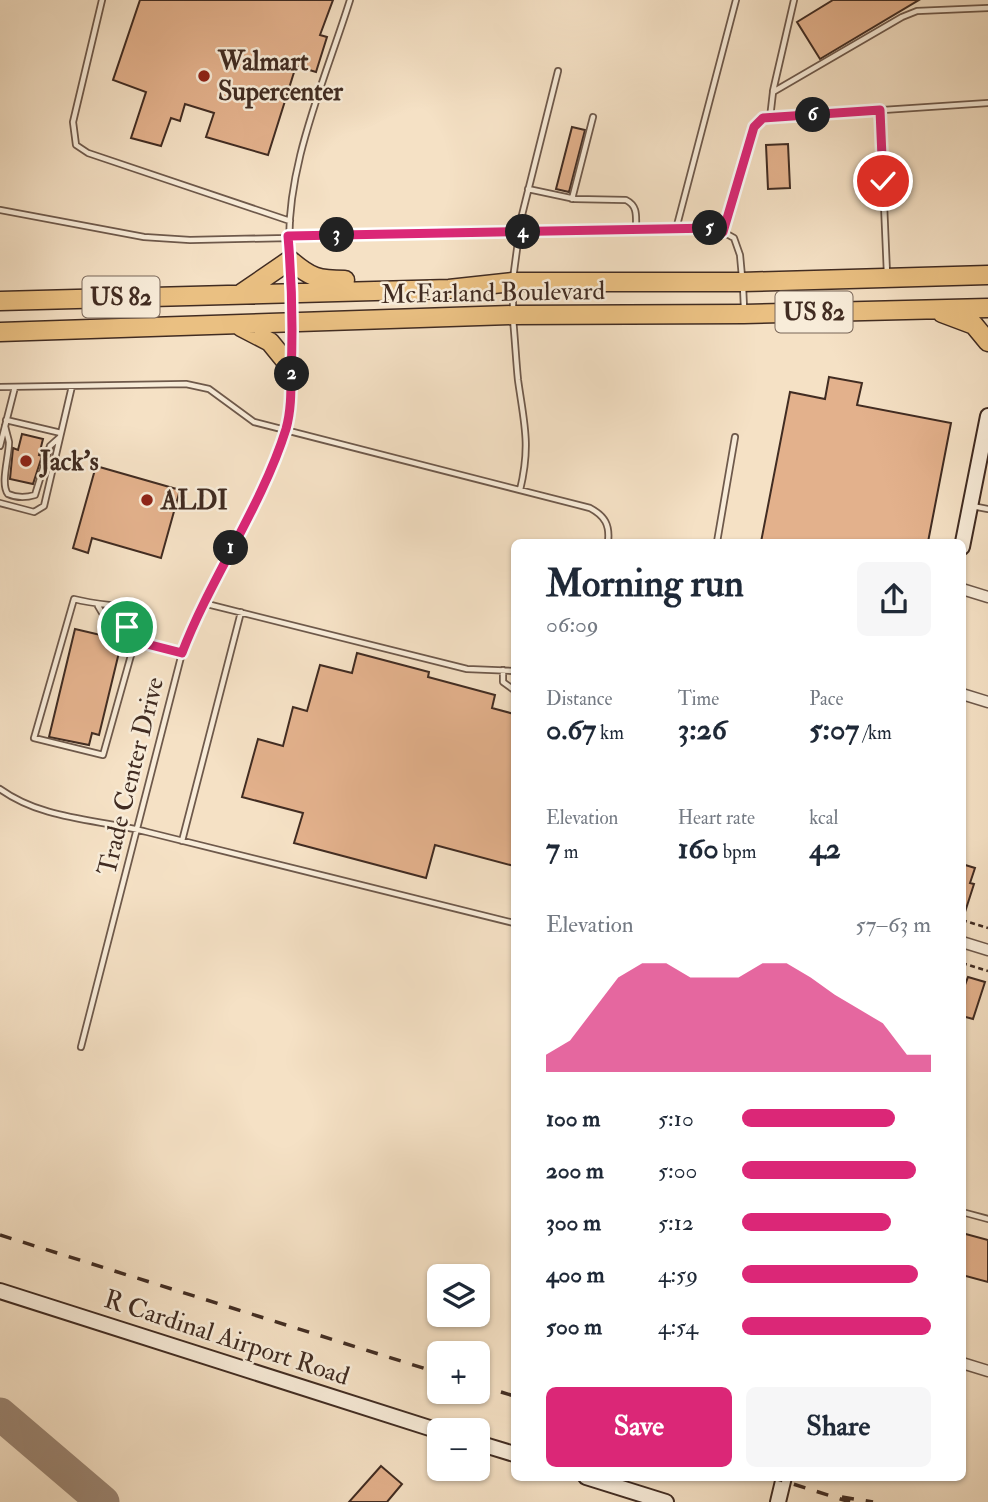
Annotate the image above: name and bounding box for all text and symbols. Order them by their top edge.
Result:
place label: Walmart Supercenter [217,46,343,109]
marker: Walmart Supercenter [196,68,212,84]
pin: 6 [796,97,830,132]
text: 6 [808,102,817,126]
pin [853,151,913,211]
icon: check [864,162,902,200]
pin: 5 [692,210,728,246]
pin: 4 [505,215,540,250]
text: 5 [705,215,714,239]
pin: 3 [320,218,354,252]
text: 4 [517,219,528,243]
text: 3 [333,222,340,246]
street label: McFarland Boulevard [380,275,606,311]
road number: US 82 [82,276,160,318]
road number: US 82 [776,292,852,332]
pin: 2 [274,356,310,392]
text: 2 [287,361,296,385]
place label: Jack's [38,446,99,478]
marker: Jack's [18,453,34,469]
place label: ALDI [160,485,228,517]
marker: ALDI [139,492,155,508]
pin: 1 [214,530,248,566]
text: 1 [227,535,234,559]
text: Morning run [546,560,744,608]
button: share [857,562,931,636]
pin [97,597,157,657]
icon: arrive [108,608,146,646]
text: 06:09 [546,610,599,639]
street label: Trade Center Drive [91,674,171,879]
text: Distance [546,687,612,711]
text: Time [678,687,719,711]
text: Pace [809,687,843,711]
text: 0.67 [546,711,596,748]
text: 3:26 [678,711,727,748]
text: 5:07 [809,711,859,748]
text: km [596,721,624,745]
text: /km [859,721,892,745]
text: Elevation [546,806,618,830]
text: Heart rate [678,806,755,830]
text: kcal [809,806,838,830]
text: 7 [546,830,560,867]
text: 160 [678,830,719,867]
text: 42 [809,830,841,867]
text: m [560,840,579,864]
text: bpm [719,840,756,864]
text: Elevation [546,910,634,939]
text: 57–63 m [856,910,931,939]
text: 100 m [546,1104,600,1133]
text: 5:10 [658,1104,694,1133]
text: 200 m [546,1156,604,1185]
text: 5:00 [658,1156,697,1185]
text: 300 m [546,1208,601,1237]
text: 5:12 [658,1208,694,1237]
text: 400 m [546,1260,605,1289]
text: 4:59 [658,1260,698,1289]
map controls [427,1264,490,1481]
button: layers [427,1264,490,1327]
street label: R Cardinal Airport Road [100,1283,354,1394]
text: 500 m [546,1312,602,1341]
text: 4:54 [658,1312,698,1341]
button: + [427,1341,490,1404]
button: Save [546,1387,732,1467]
button: Share [746,1387,931,1467]
button: − [427,1418,490,1481]

